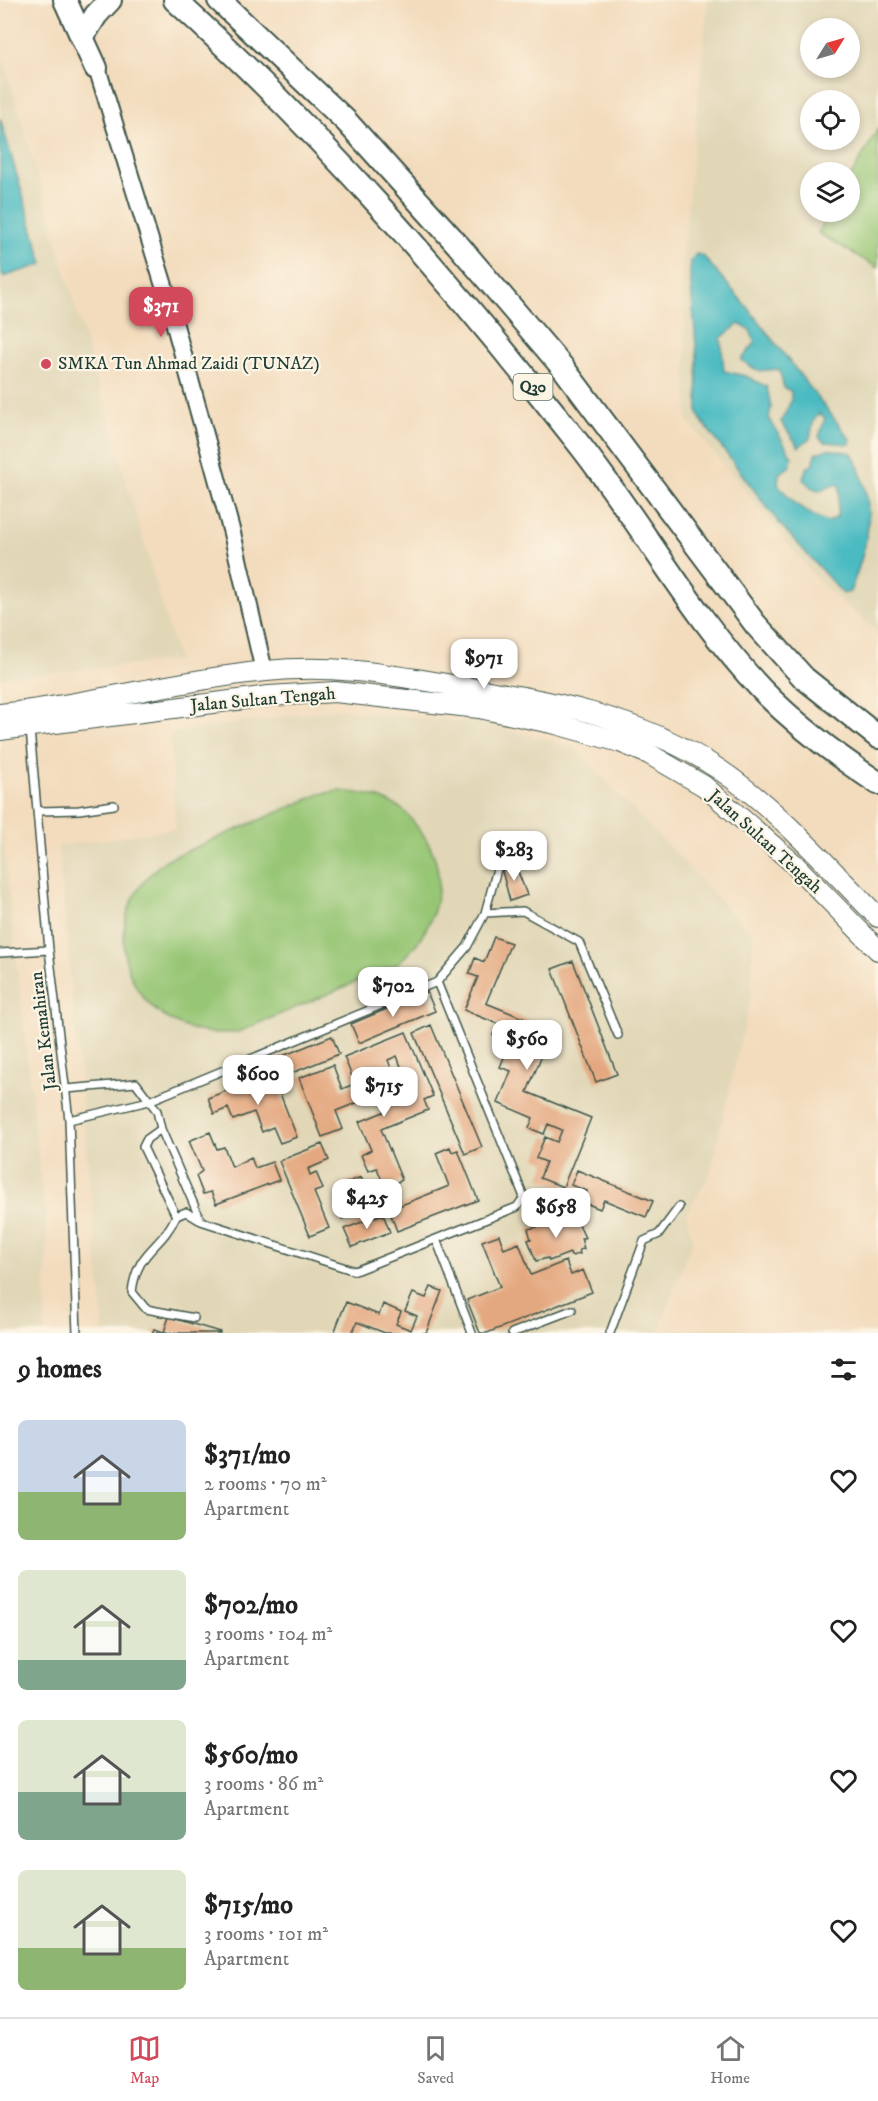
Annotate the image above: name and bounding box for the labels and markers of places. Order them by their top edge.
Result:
pin: $371 [125,287,197,338]
place label: SMKA Tun Ahmad Zaidi (TUNAZ) [58,353,320,375]
marker: SMKA Tun Ahmad Zaidi (TUNAZ) [39,357,53,371]
pin: $971 [448,639,520,690]
pin: $283 [478,831,550,882]
pin: $702 [357,967,429,1018]
pin: $560 [491,1020,563,1071]
pin: $600 [222,1055,294,1106]
pin: $715 [348,1067,420,1118]
pin: $425 [331,1179,403,1230]
pin: $658 [520,1188,592,1239]

